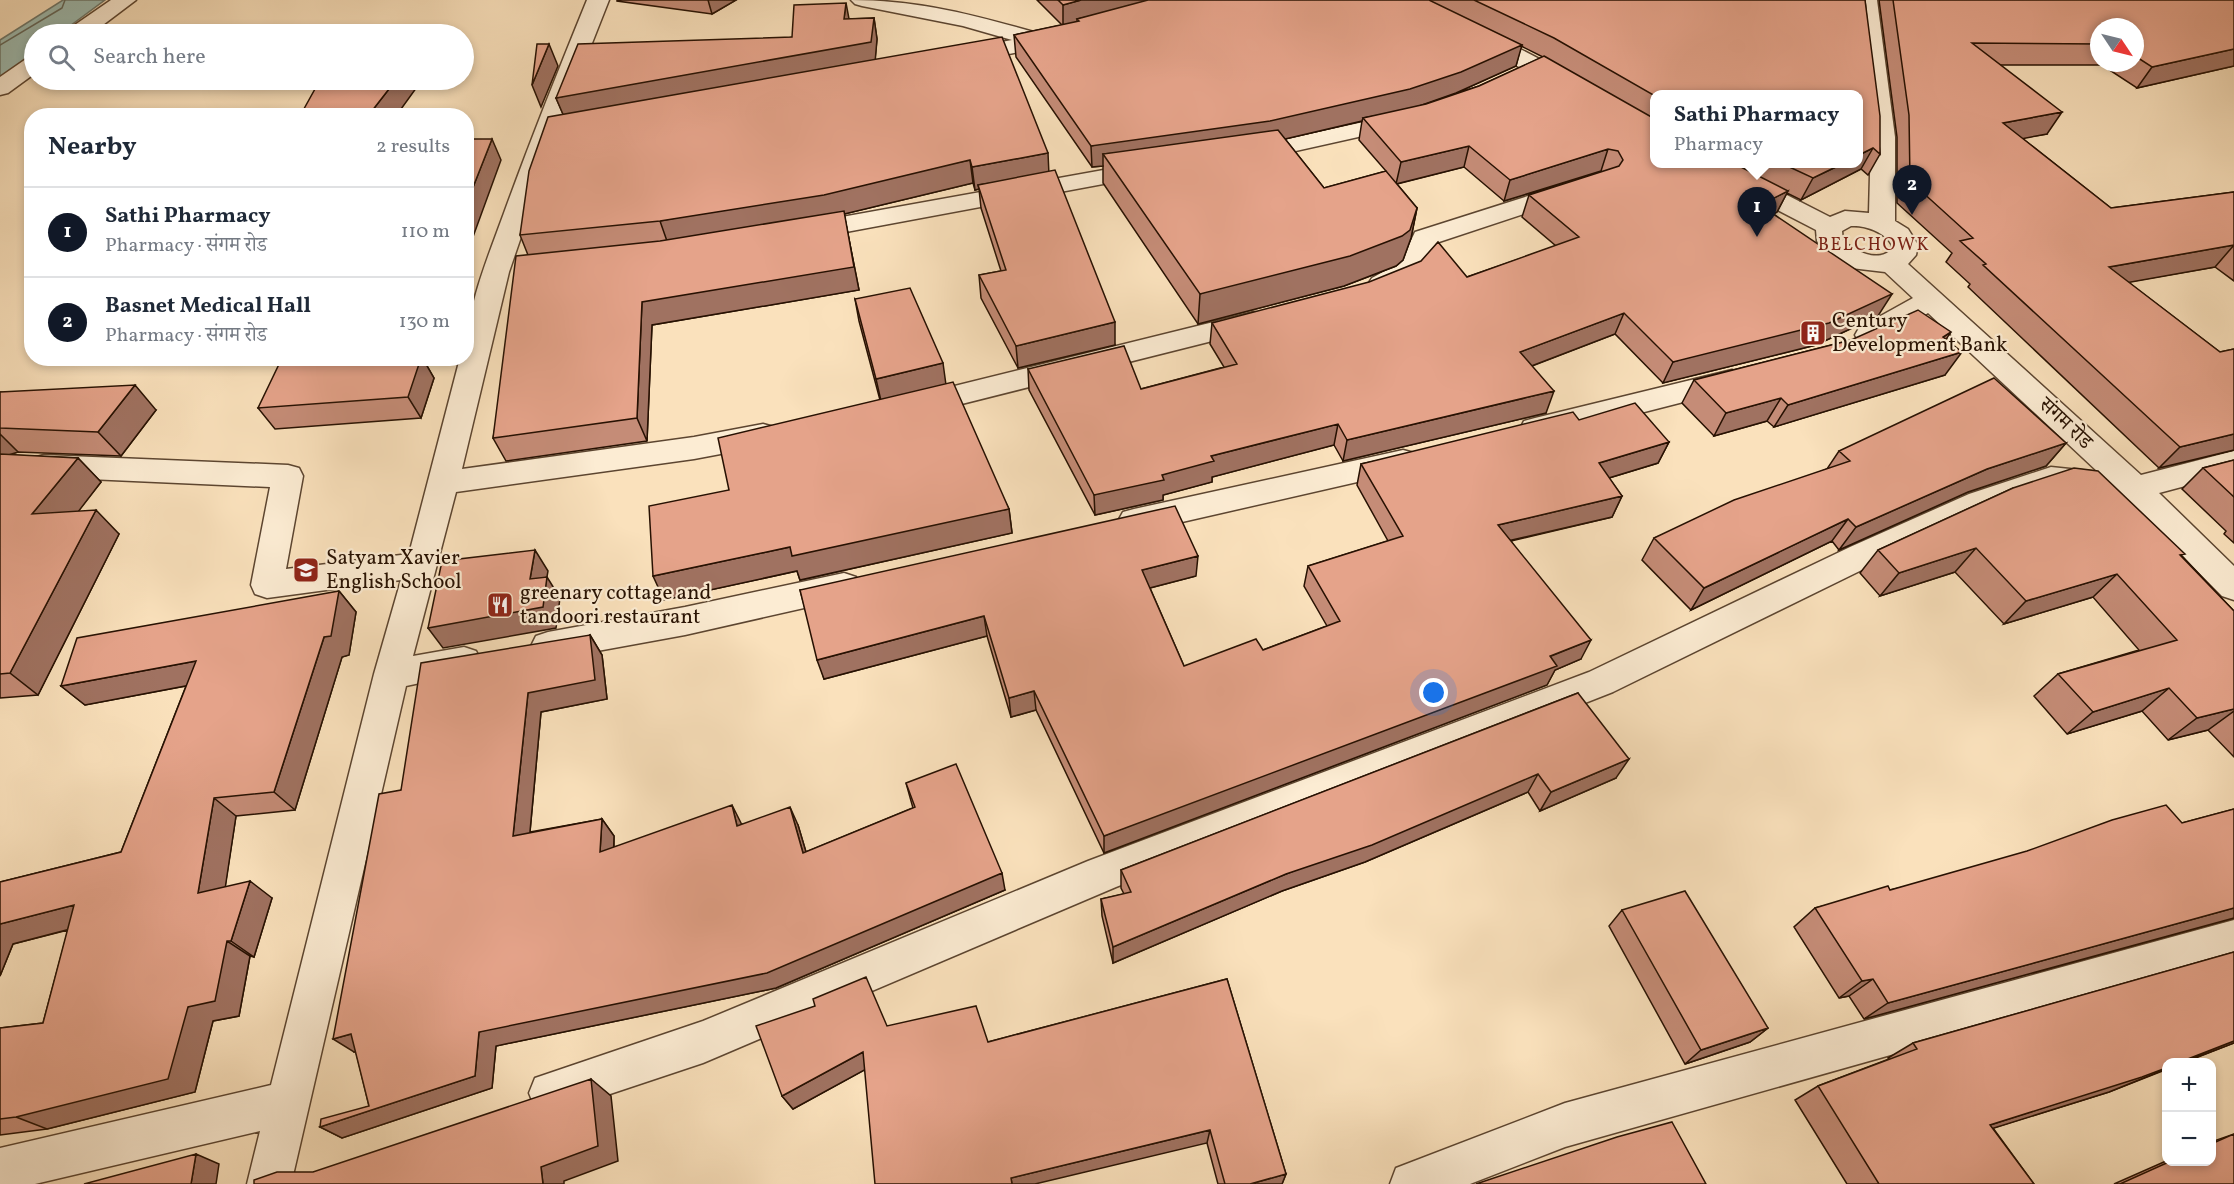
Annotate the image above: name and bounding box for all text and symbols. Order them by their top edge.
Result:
north arrow [2090,18,2144,72]
search box [24,24,474,90]
icon: search [45,41,78,74]
text: Search here [93,42,206,73]
popup [1650,90,1863,168]
text: Sathi Pharmacy [1674,100,1839,131]
text: Nearby [48,129,137,165]
text: Pharmacy [1674,131,1763,159]
text: 2 results [376,133,450,161]
pin: 2 [1892,166,1932,215]
pin: 1 [1738,188,1776,237]
text: Sathi Pharmacy [105,201,271,232]
text: 1 [63,218,72,246]
text: 110 m [401,218,450,246]
text: Pharmacy · संगम रोड [105,232,267,260]
district label: BELCHOWK [1818,233,1930,258]
text: Basnet Medical Hall [105,291,311,322]
place label: Century Development Bank [1832,307,2008,360]
text: 2 [62,308,73,336]
text: 130 m [399,308,450,336]
building icon: Century Development Bank [1798,318,1828,348]
text: Pharmacy · संगम रोड [105,322,267,350]
street label: संगम रोड [2031,391,2099,457]
place label: Satyam Xavier English School [326,544,462,597]
school or university icon: Satyam Xavier English School [291,555,321,585]
place label: greenary cottage and tandoori restaurant [520,579,711,632]
restaurant icon: greenary cottage and tandoori restaurant [485,590,515,620]
your location [1419,678,1448,707]
map controls [2162,1058,2216,1166]
button: + [2162,1058,2216,1112]
button: − [2162,1112,2216,1166]

